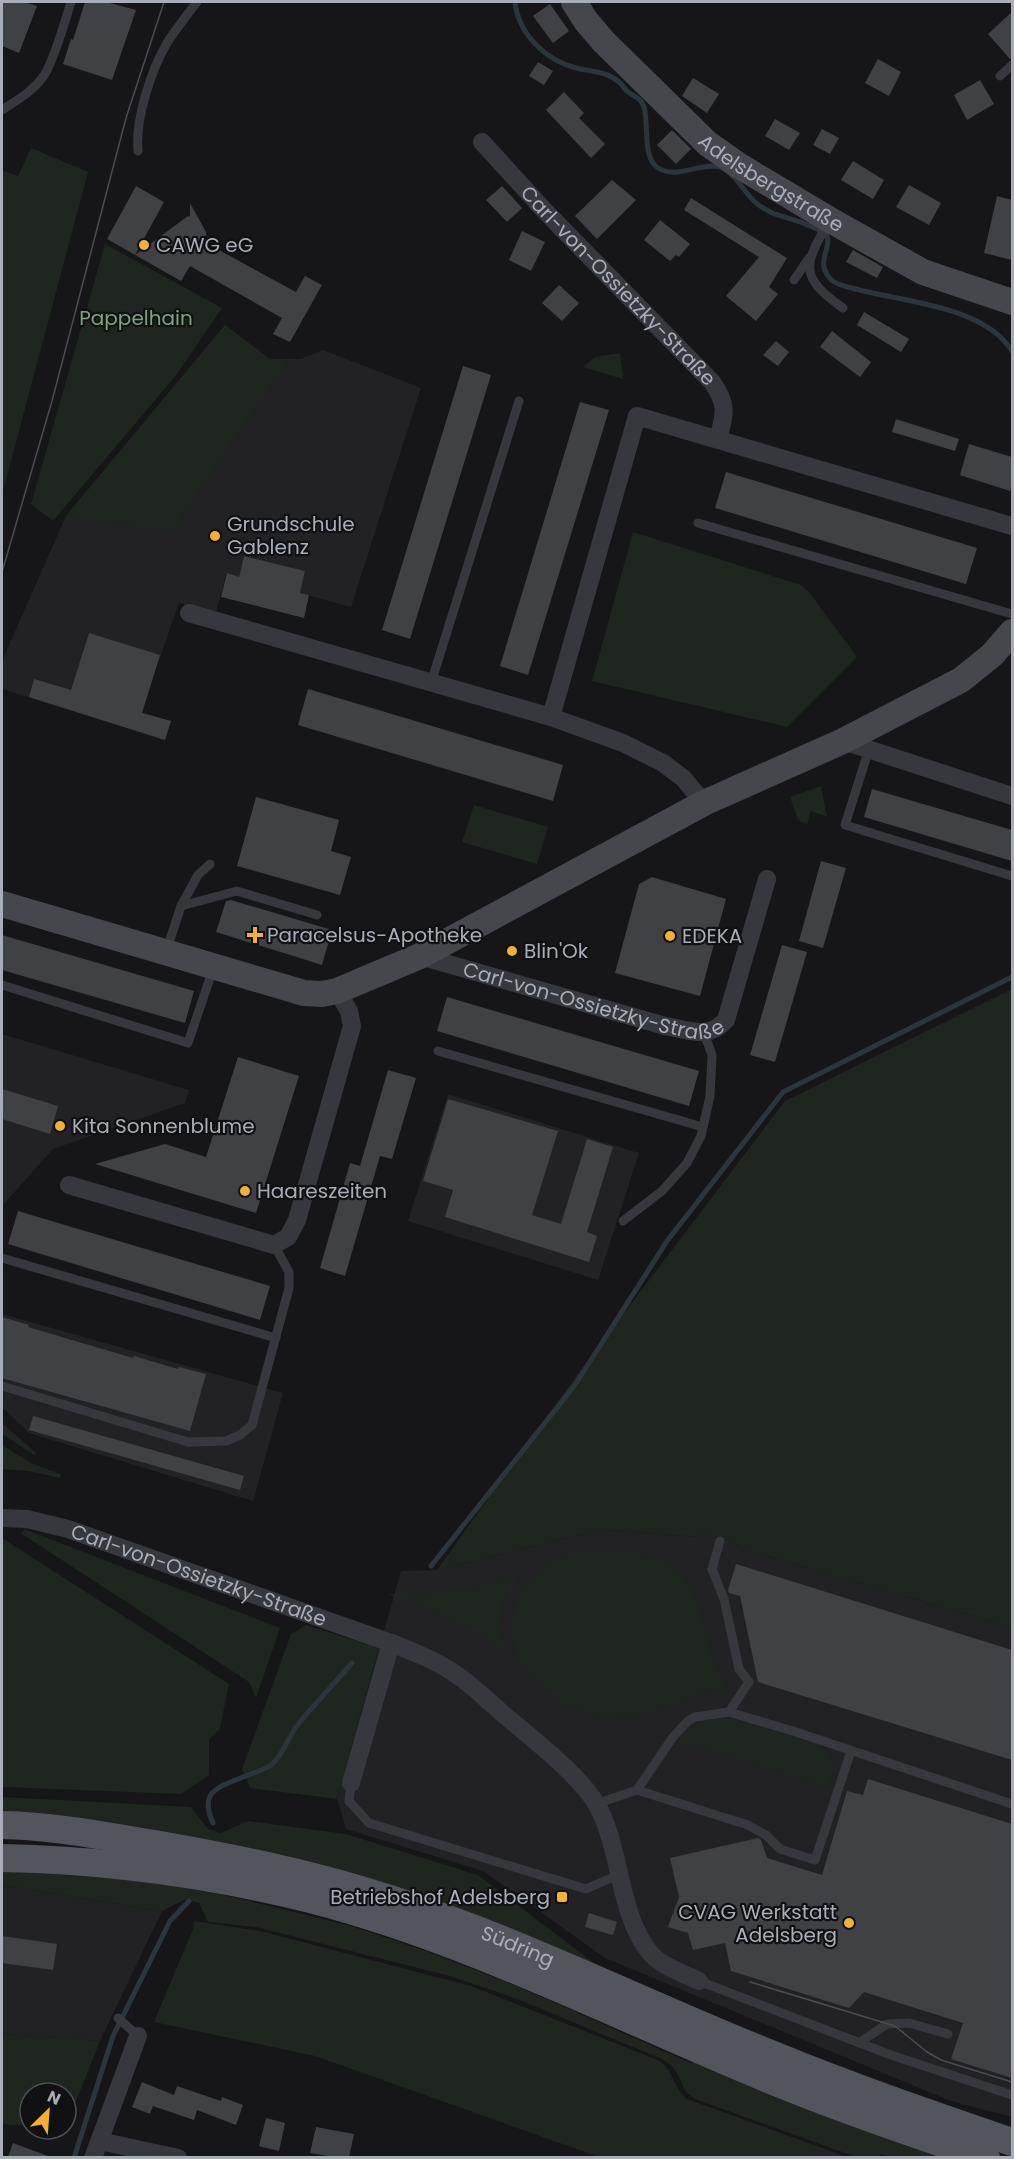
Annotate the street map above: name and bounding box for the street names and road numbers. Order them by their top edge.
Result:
street label: Adelsbergstraße [692,128,849,239]
street label: Carl-von-Ossietzky-Straße [514,179,722,392]
street label: Carl-von-Ossietzky-Straße [460,955,730,1047]
street label: Carl-von-Ossietzky-Straße [67,1517,331,1633]
street label: Südring [477,1919,559,1974]

